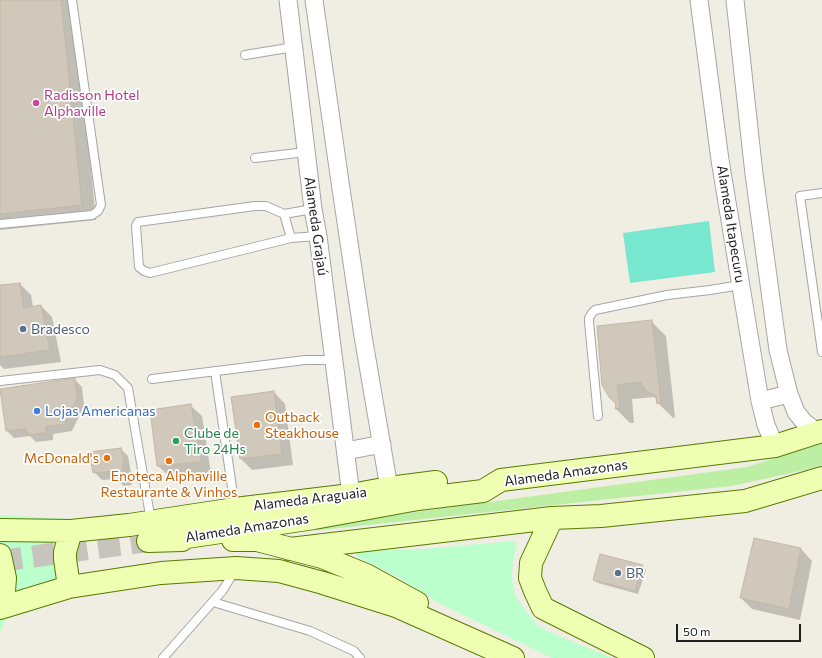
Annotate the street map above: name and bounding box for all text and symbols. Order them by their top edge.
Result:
place label: Radisson Hotel Alphaville [44,87,139,120]
marker: Radisson Hotel Alphaville [31,98,41,108]
street label: Alameda Itapecuru [713,164,749,284]
street label: Alameda Grajaú [301,175,331,277]
place label: Bradesco [31,321,90,337]
marker: Bradesco [18,324,28,334]
place label: Lojas Americanas [45,403,156,419]
marker: Lojas Americanas [32,406,42,416]
place label: Outback Steakhouse [265,409,339,442]
marker: Outback Steakhouse [252,420,262,430]
place label: Clube de Tiro 24Hs [184,425,246,458]
marker: Clube de Tiro 24Hs [171,436,181,446]
place label: McDonald's [24,450,99,466]
marker: McDonald's [102,453,112,463]
marker: Enoteca Alphaville Restaurante & Vinhos [164,456,174,466]
street label: Alameda Amazonas [503,456,629,490]
place label: Enoteca Alphaville Restaurante & Vinhos [101,468,237,500]
street label: Alameda Araguaia [252,484,368,514]
street label: Alameda Amazonas [184,510,310,546]
place label: BR [626,565,644,581]
marker: BR [613,568,623,578]
scale bar [678,616,803,642]
text: 50 m [683,624,711,638]

